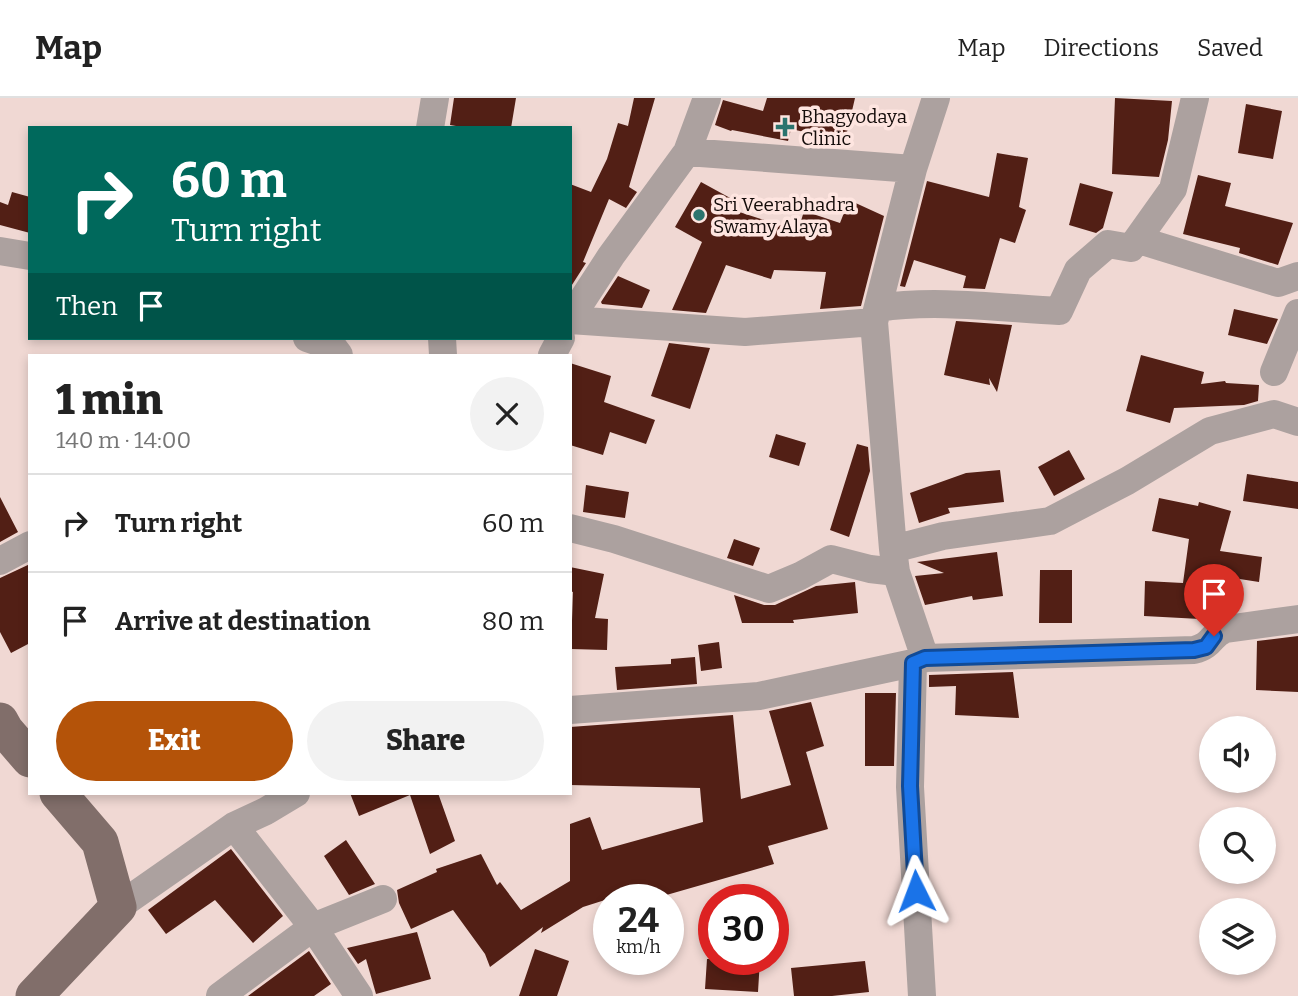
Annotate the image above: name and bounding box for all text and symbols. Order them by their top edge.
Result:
text: Map [35,28,102,68]
text: Map [957,34,1006,62]
text: Directions [1044,34,1159,62]
text: Saved [1197,34,1263,62]
place label: Bhagyodaya Clinic [801,105,908,150]
marker: Bhagyodaya Clinic [775,117,795,137]
text: 60 m [171,151,287,210]
icon: right [56,154,147,245]
place label: Sri Veerabhadra Swamy Alaya [713,193,855,238]
marker: Sri Veerabhadra Swamy Alaya [691,207,707,223]
text: Turn right [171,211,322,249]
icon: arrive [132,287,170,325]
text: Then [56,291,118,322]
text: 1 min [56,375,163,425]
button: close [470,377,544,451]
text: 140 m · 14:00 [56,426,191,454]
icon: right [56,504,94,542]
text: Turn right [115,508,242,539]
text: 60 m [482,508,544,539]
pin [1184,564,1244,636]
icon: arrive [1195,575,1233,613]
icon: arrive [56,602,94,640]
text: Arrive at destination [115,606,370,637]
text: 80 m [482,606,544,637]
button: Exit [56,701,293,781]
button: Share [307,701,544,781]
map controls [1199,716,1276,975]
button: sound [1199,716,1276,793]
button: search [1199,807,1276,884]
position arrow [879,854,953,928]
speed limit sign: 30 [698,884,789,975]
button: layers [1199,898,1276,975]
text: 24 [618,899,659,941]
text: km/h [616,936,661,958]

